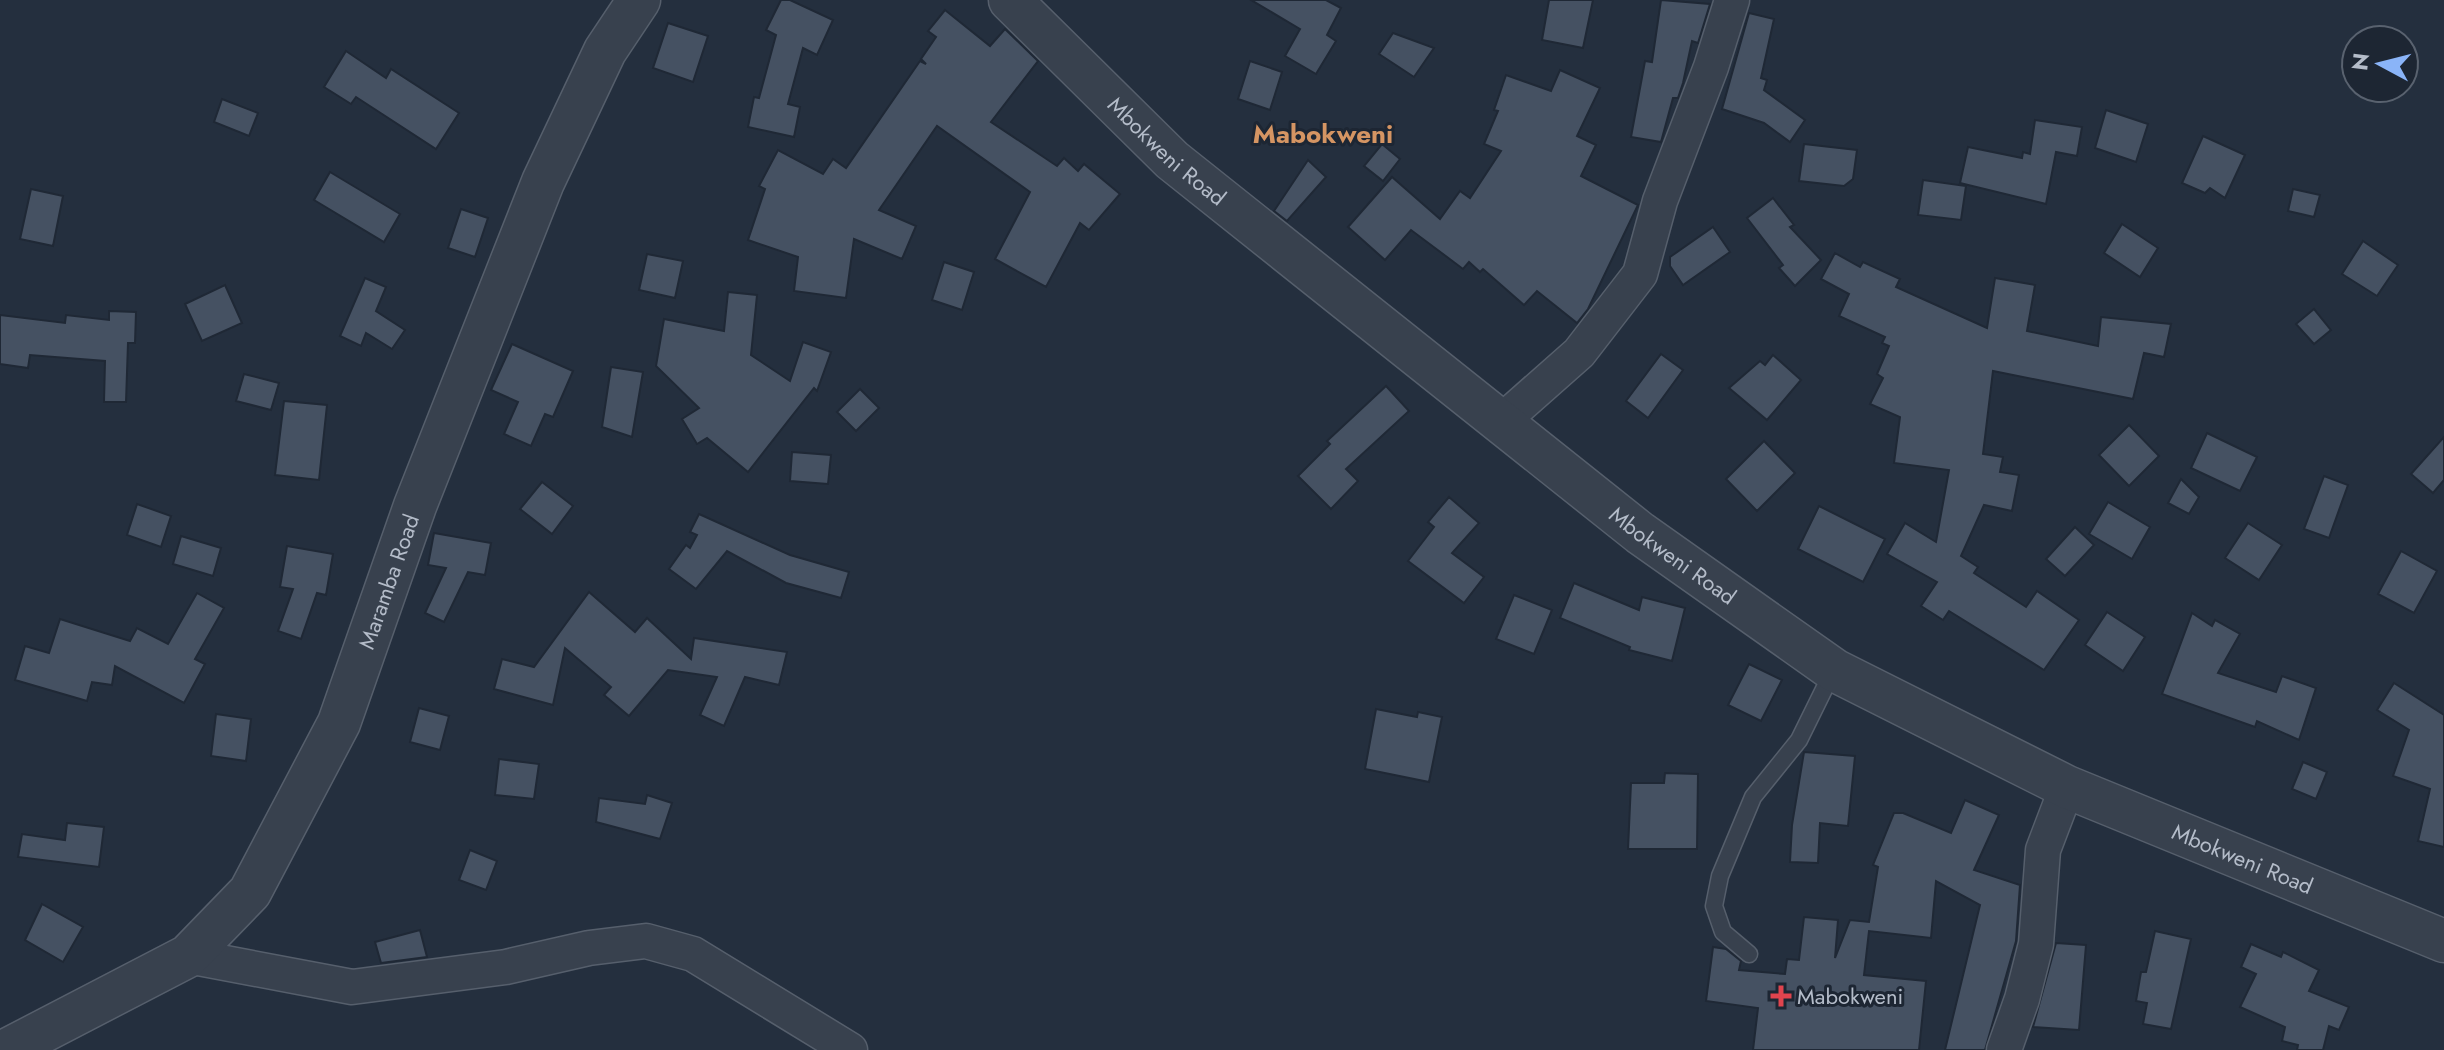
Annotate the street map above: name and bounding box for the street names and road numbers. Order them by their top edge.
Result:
street label: Mbokweni Road [1101,89,1233,213]
street label: Mbokweni Road [1603,499,1743,612]
street label: Maramba Road [350,510,427,653]
street label: Mbokweni Road [2167,816,2318,902]

